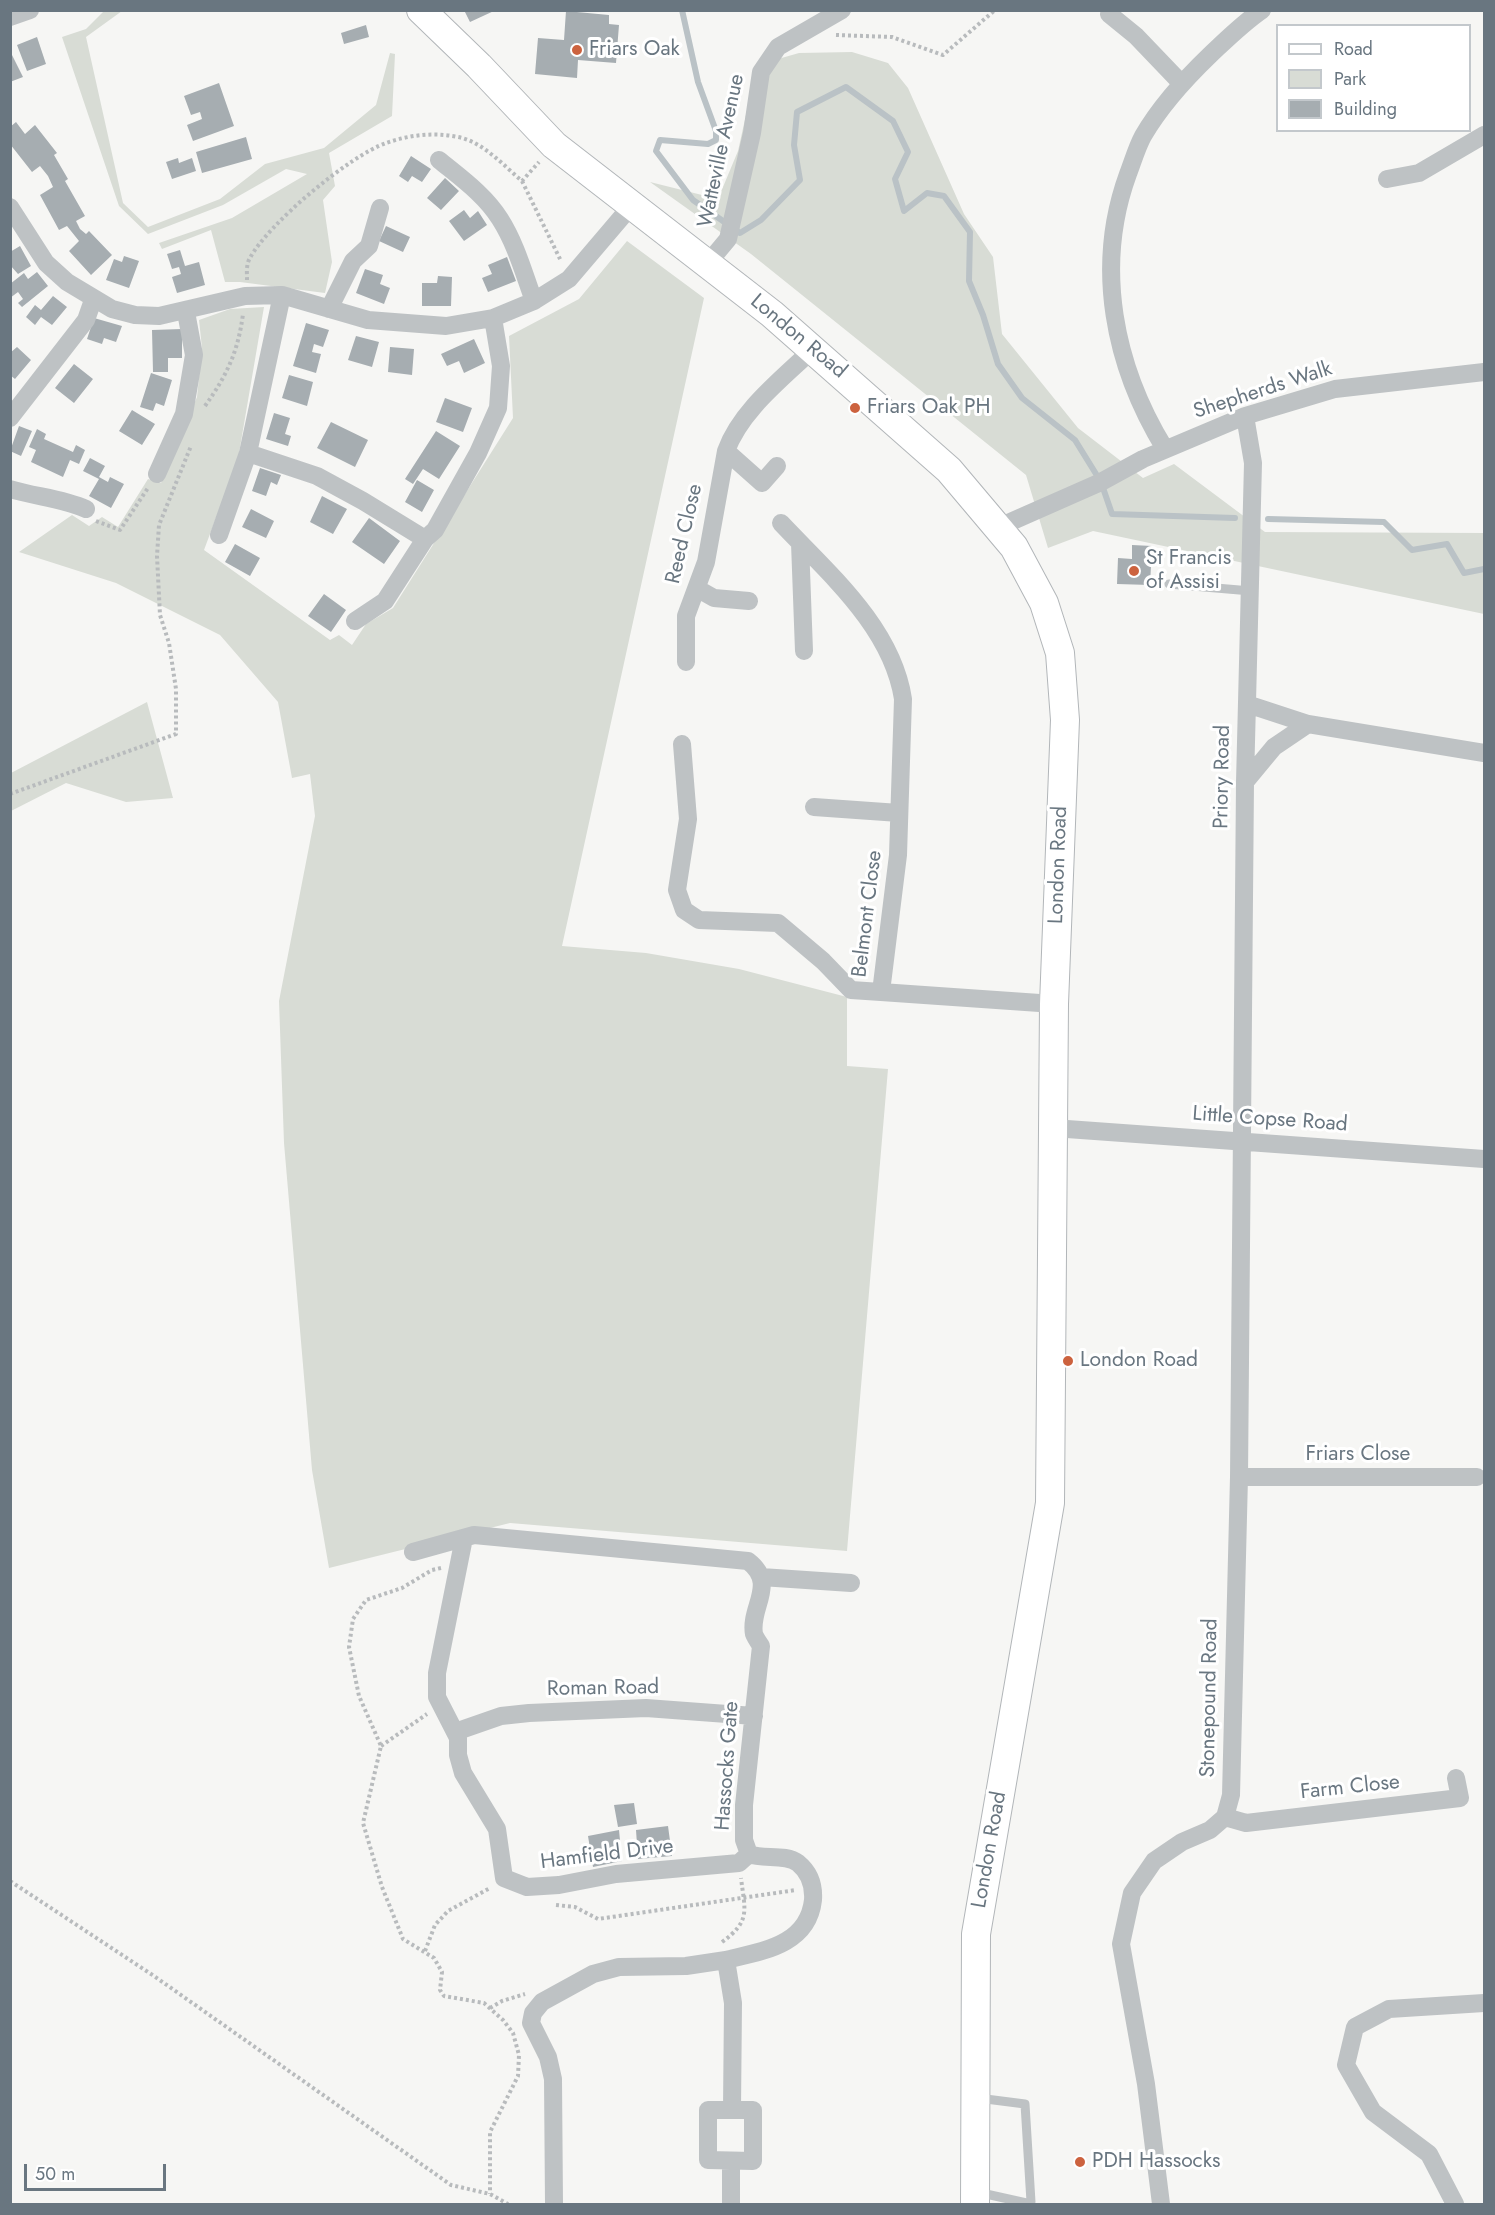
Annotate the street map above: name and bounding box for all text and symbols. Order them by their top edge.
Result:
legend [1276,24,1471,132]
text: Road [1334,36,1373,62]
place label: Friars Oak [589,37,680,63]
marker: Friars Oak [570,43,584,57]
text: Park [1334,66,1366,92]
street label: Watteville Avenue [693,72,751,230]
text: Building [1334,96,1397,122]
street label: London Road [745,289,851,385]
street label: Shepherds Walk [1191,357,1335,425]
place label: Friars Oak PH [867,395,991,421]
marker: Friars Oak PH [848,401,862,415]
street label: Reed Close [661,482,709,586]
place label: St Francis of Assisi [1146,546,1231,596]
marker: St Francis of Assisi [1127,564,1141,578]
street label: Priory Road [1209,725,1237,829]
street label: London Road [1044,806,1074,924]
street label: Belmont Close [848,849,888,979]
street label: Little Copse Road [1191,1102,1349,1138]
place label: London Road [1080,1348,1198,1374]
marker: London Road [1061,1354,1075,1368]
street label: Friars Close [1306,1442,1410,1468]
street label: Stonepound Road [1196,1618,1224,1778]
street label: Roman Road [547,1675,659,1703]
street label: Hassocks Gate [711,1700,745,1832]
street label: Farm Close [1299,1770,1401,1806]
street label: London Road [967,1790,1013,1910]
street label: Hamfield Drive [539,1834,675,1876]
place label: PDH Hassocks [1092,2149,1220,2175]
scale bar [27,2152,170,2190]
marker: PDH Hassocks [1073,2155,1087,2169]
text: 50 m [35,2161,75,2187]

